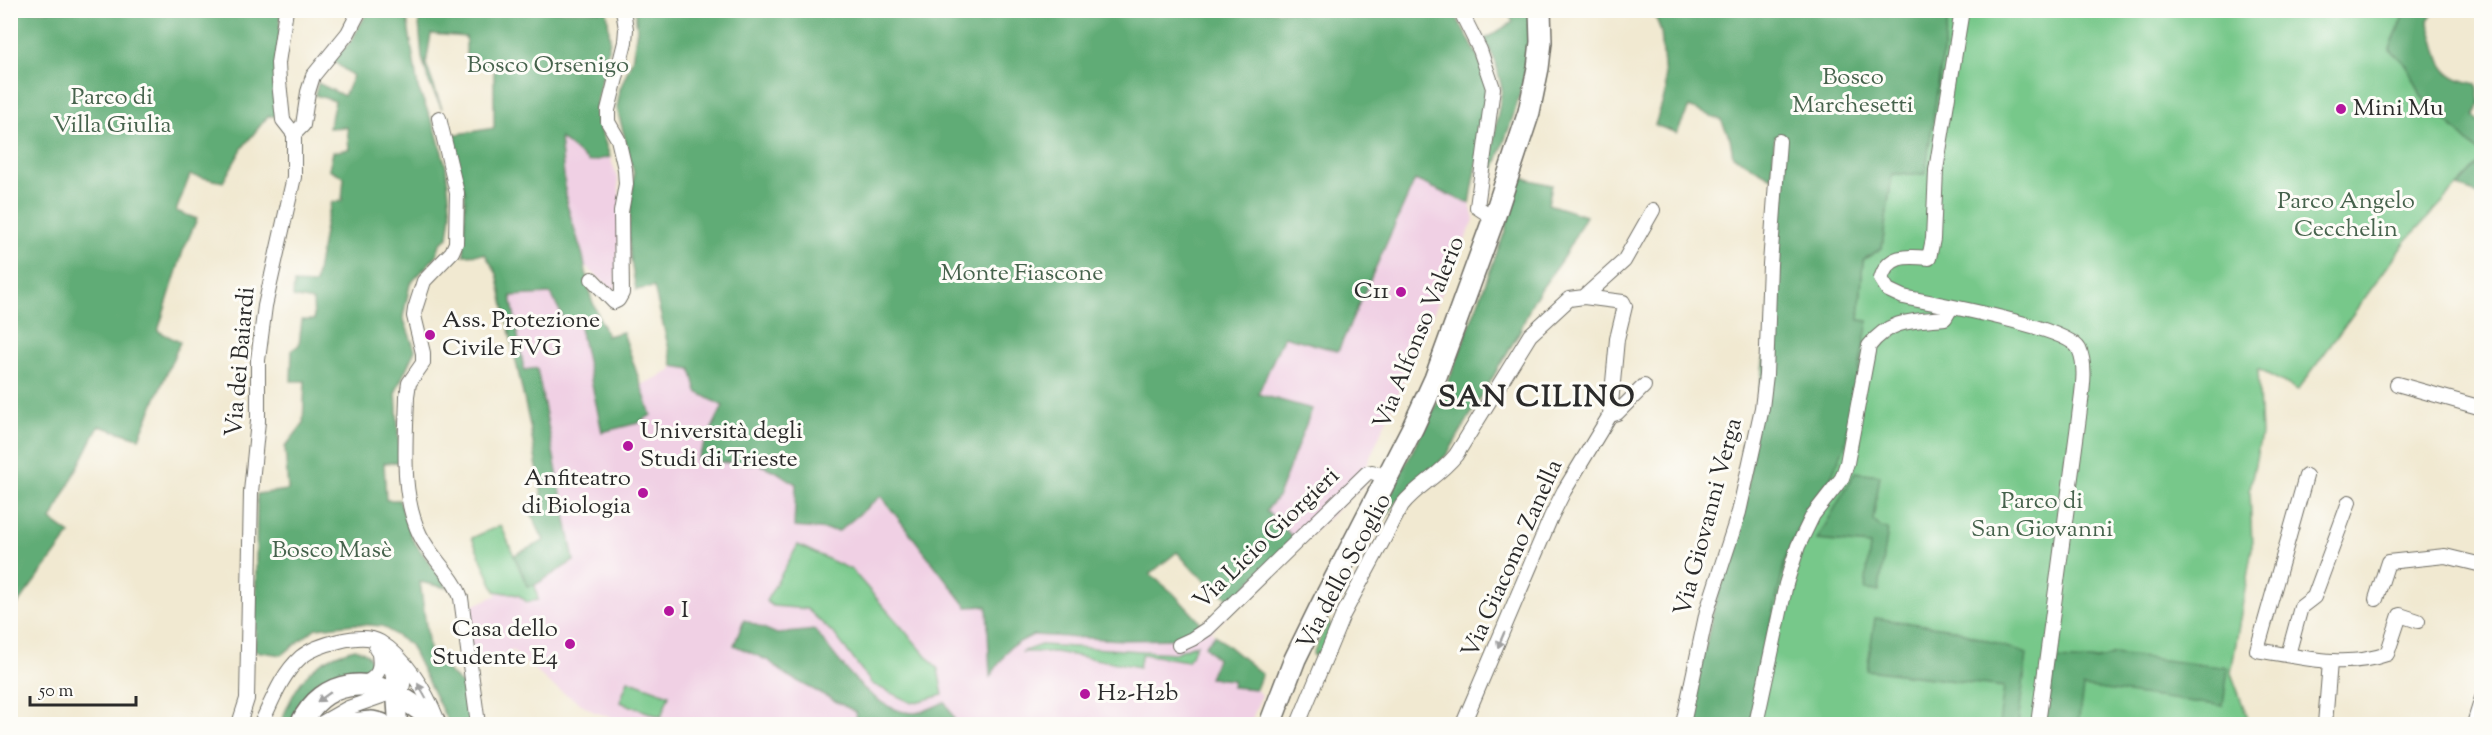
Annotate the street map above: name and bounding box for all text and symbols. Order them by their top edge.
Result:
park label: Bosco Orsenigo [467,49,629,83]
park label: Bosco Marchesetti [1792,61,1914,123]
park label: Parco di Villa Giulia [52,81,172,143]
place label: Mini Mu [2353,92,2444,126]
marker: Mini Mu [2334,102,2348,116]
park label: Parco Angelo Cecchelin [2277,185,2415,247]
street label: Via Alfonso Valerio [1366,231,1474,435]
park label: Monte Fiascone [941,257,1103,291]
place label: C11 [1354,275,1389,309]
street label: Via dei Baiardi [218,285,265,438]
marker: C11 [1394,285,1408,299]
place label: Ass. Protezione Civile FVG [442,304,600,366]
marker: Ass. Protezione Civile FVG [423,328,437,342]
district label: SAN CILINO [1438,377,1636,420]
street label: Via Giovanni Verga [1666,414,1752,620]
place label: Università degli Studi di Trieste [640,415,803,477]
marker: Università degli Studi di Trieste [621,439,635,453]
street label: Via Giacomo Zanella [1454,454,1572,664]
street label: Via Licio Giorgieri [1186,460,1348,618]
place label: Anfiteatro di Biologia [522,462,631,524]
park label: Parco di San Giovanni [1971,485,2113,547]
marker: Anfiteatro di Biologia [636,486,650,500]
street label: Via dello Scoglio [1289,488,1401,656]
park label: Bosco Masè [272,534,392,568]
place label: I [681,594,689,628]
marker: I [662,604,676,618]
place label: Casa dello Studente E4 [432,613,558,675]
one-way arrow [1496,631,1505,648]
marker: Casa dello Studente E4 [563,637,577,651]
scale bar [30,669,136,707]
place label: H2-H2b [1097,677,1178,711]
text: 50 m [38,679,74,705]
one-way arrow [417,683,428,699]
marker: H2-H2b [1078,687,1092,701]
one-way arrow [316,691,332,703]

